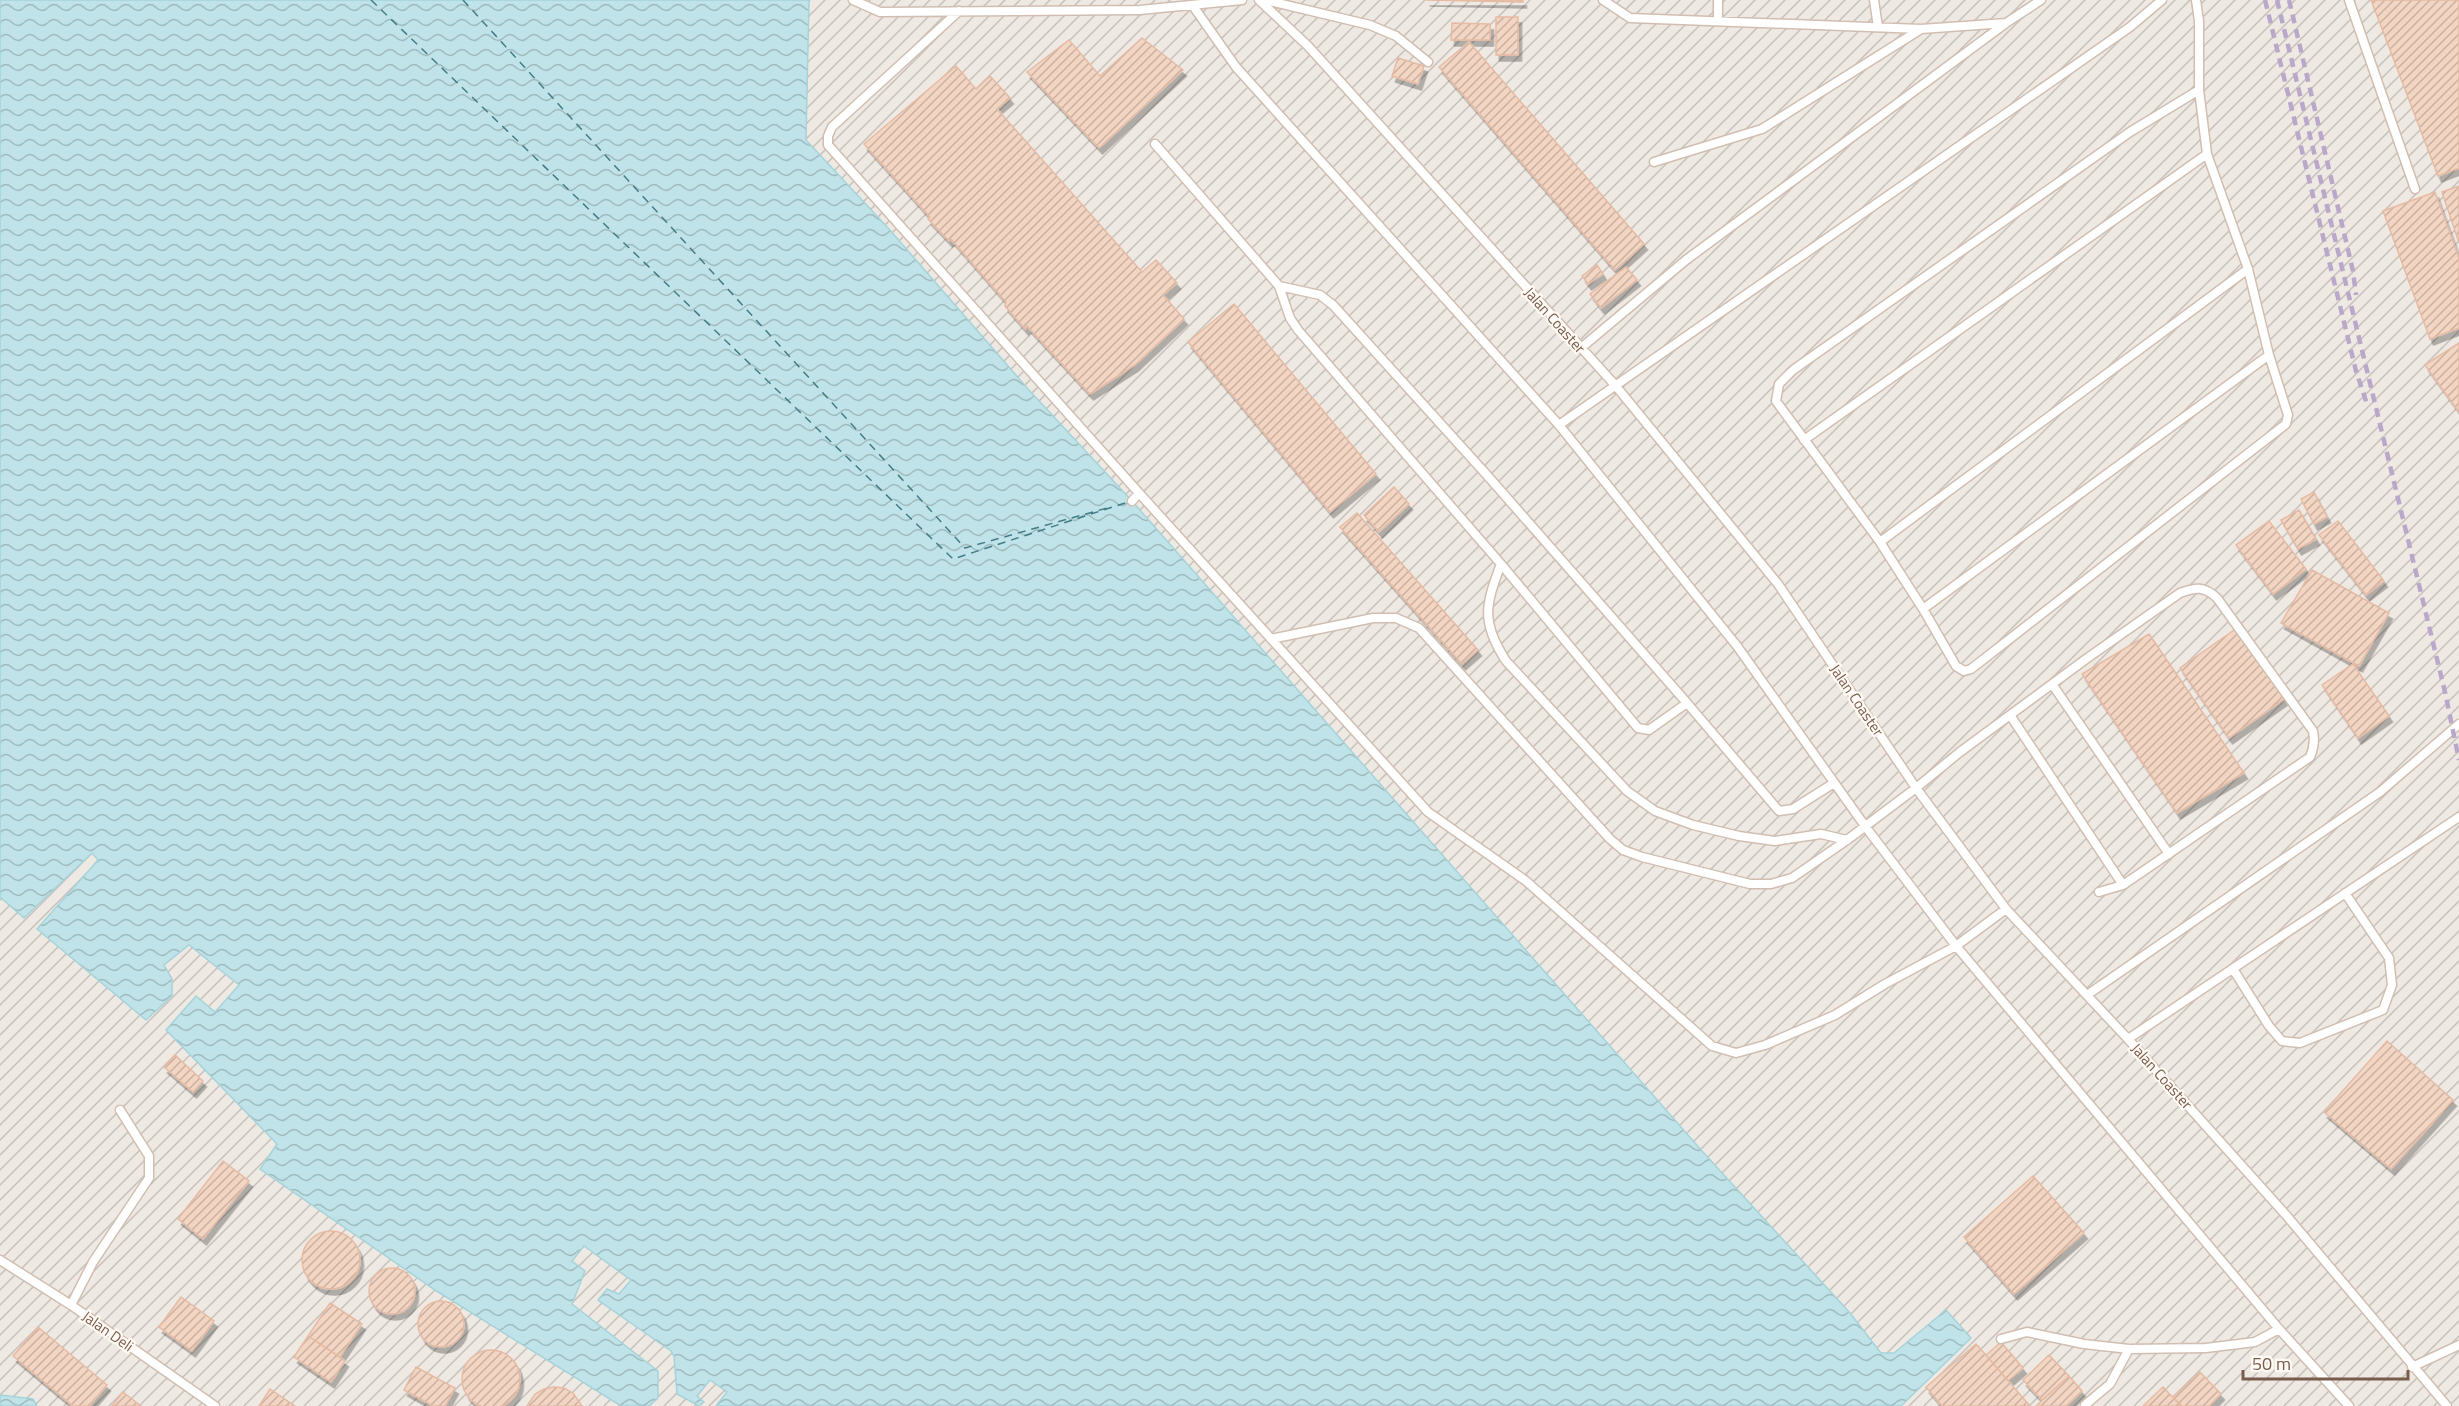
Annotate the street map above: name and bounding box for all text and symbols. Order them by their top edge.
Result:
street label: Jalan Coaster [1519,282,1591,358]
street label: Jalan Coaster [1824,659,1890,741]
street label: Jalan Coaster [2126,1038,2198,1114]
street label: Jalan Deli [78,1305,138,1357]
scale bar [2243,1343,2408,1381]
text: 50 m [2252,1350,2291,1377]

